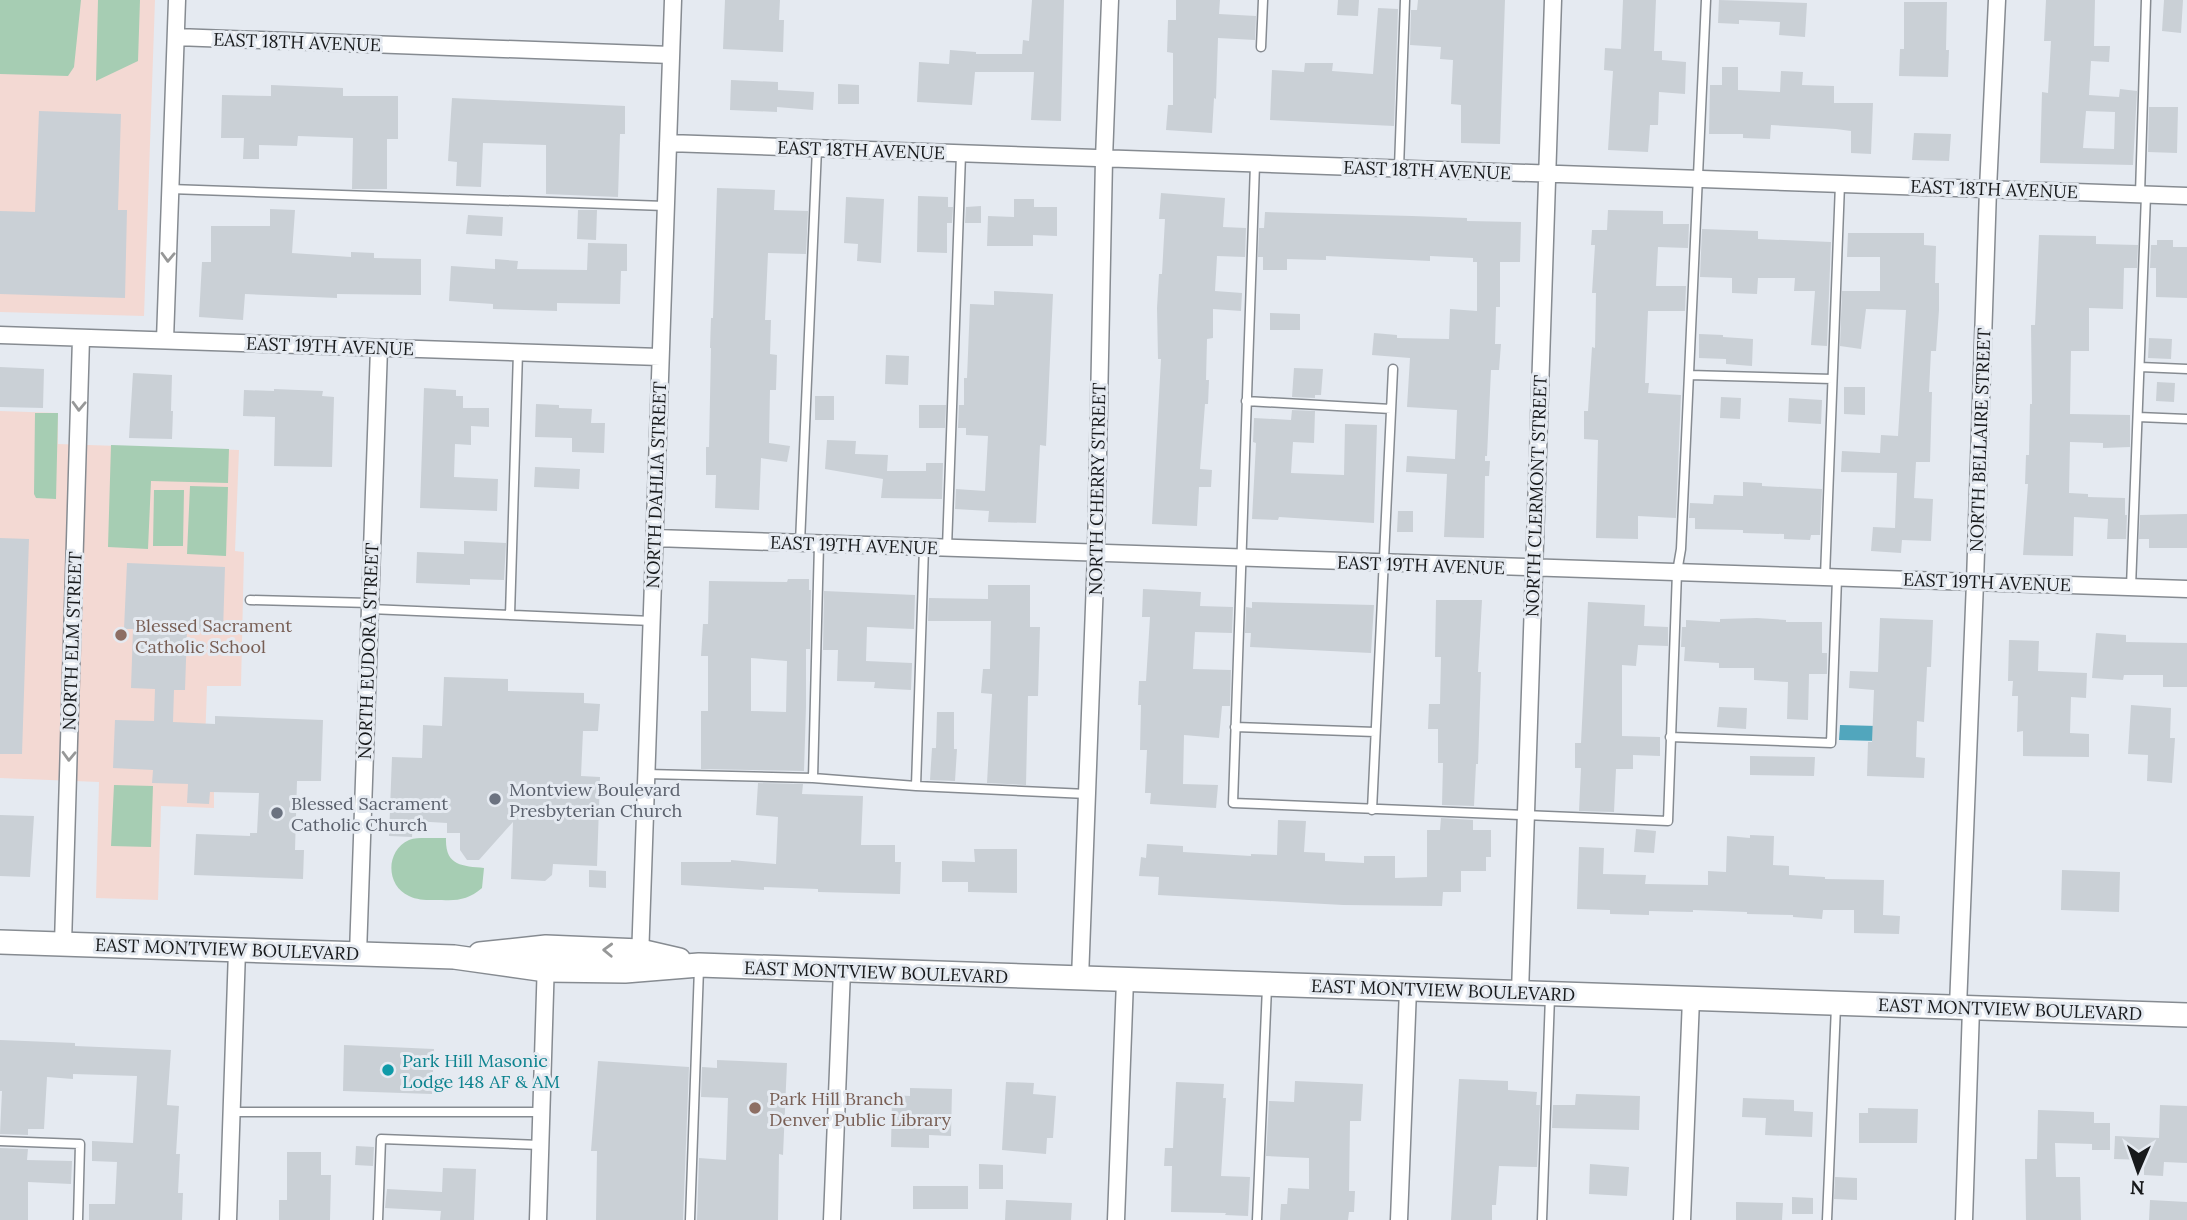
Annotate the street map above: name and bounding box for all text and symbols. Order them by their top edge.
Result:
street label: EAST 18TH AVENUE [213,28,381,56]
street label: EAST 18TH AVENUE [777,136,945,164]
street label: EAST 18TH AVENUE [1343,156,1511,184]
street label: EAST 18TH AVENUE [1910,175,2078,203]
one-way arrow [160,252,176,263]
street label: NORTH BELLAIRE STREET [1965,327,1995,552]
street label: EAST 19TH AVENUE [246,332,414,360]
street label: NORTH CLERMONT STREET [1520,374,1552,617]
street label: NORTH DAHLIA STREET [641,381,671,589]
street label: NORTH CHERRY STREET [1084,382,1110,596]
one-way arrow [71,401,87,412]
street label: EAST 19TH AVENUE [770,531,938,559]
street label: NORTH EUDORA STREET [353,542,383,760]
street label: NORTH ELM STREET [57,551,87,731]
street label: EAST 19TH AVENUE [1337,551,1505,579]
street label: EAST 19TH AVENUE [1903,568,2071,596]
place label: Blessed Sacrament Catholic School [135,614,292,658]
marker: Blessed Sacrament Catholic School [113,627,129,643]
one-way arrow [61,750,76,761]
place label: Montview Boulevard Presbyterian Church [509,778,682,822]
marker: Montview Boulevard Presbyterian Church [487,791,503,807]
place label: Blessed Sacrament Catholic Church [291,792,448,836]
marker: Blessed Sacrament Catholic Church [269,805,285,821]
street label: EAST MONTVIEW BOULEVARD [95,933,359,965]
one-way arrow [602,942,613,957]
street label: EAST MONTVIEW BOULEVARD [744,956,1008,988]
street label: EAST MONTVIEW BOULEVARD [1311,974,1575,1006]
street label: EAST MONTVIEW BOULEVARD [1878,993,2142,1025]
place label: Park Hill Masonic Lodge 148 AF & AM [402,1049,560,1093]
marker: Park Hill Masonic Lodge 148 AF & AM [380,1062,396,1078]
place label: Park Hill Branch Denver Public Library [769,1087,951,1131]
marker: Park Hill Branch Denver Public Library [747,1100,763,1116]
north arrow [2103,1136,2173,1206]
text: N [2129,1176,2145,1200]

